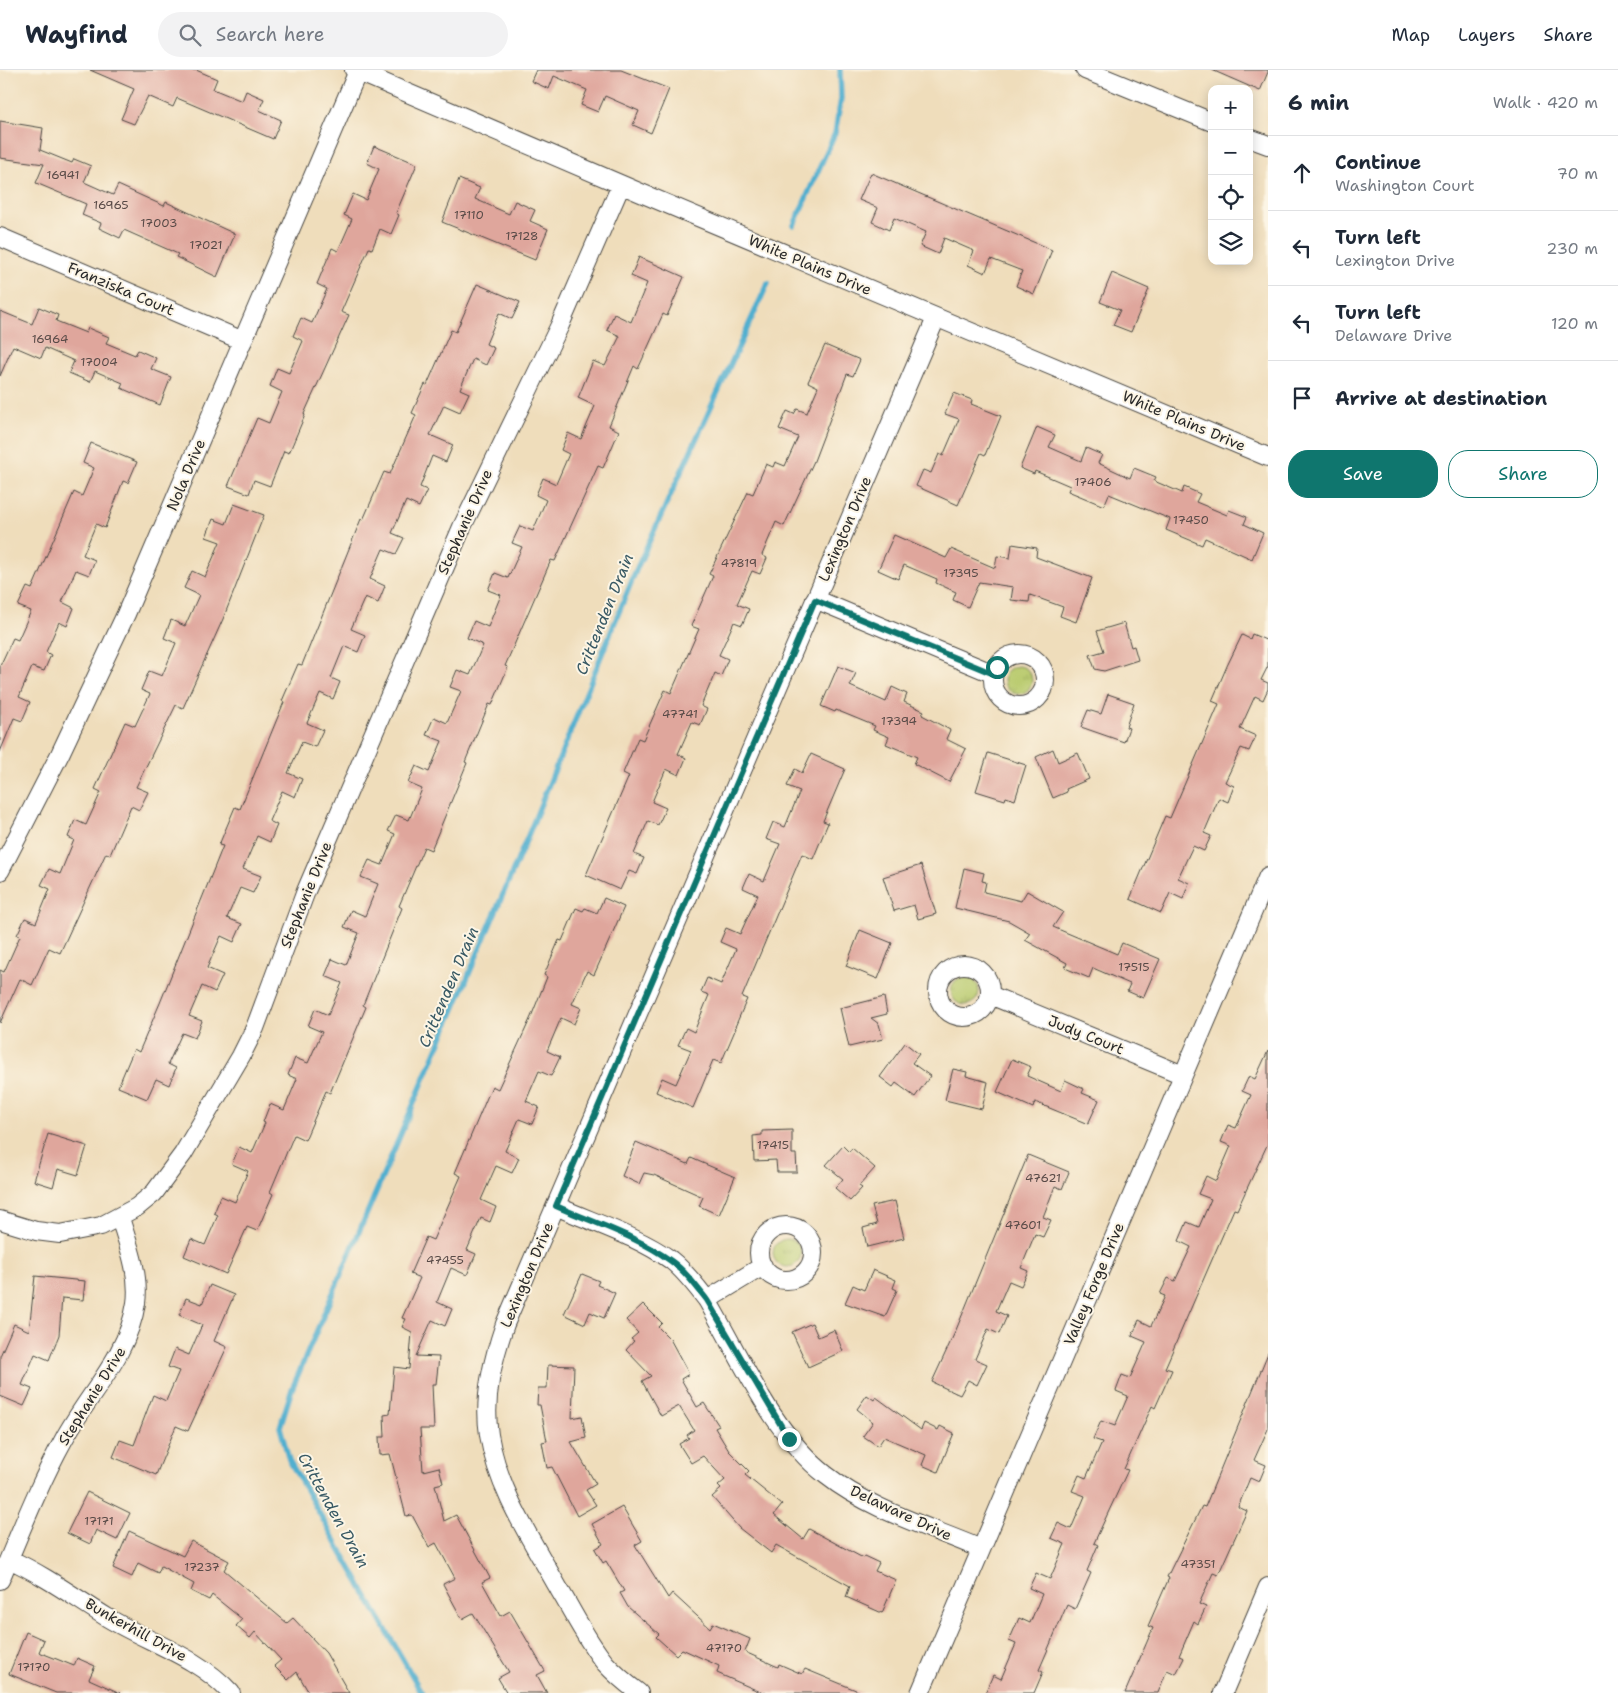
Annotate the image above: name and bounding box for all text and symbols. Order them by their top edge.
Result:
search box [158,12,508,57]
text: Wayfind [25,19,128,51]
icon: search [176,21,204,49]
text: Search here [216,22,324,47]
text: Map [1392,23,1430,47]
text: Layers [1458,23,1515,47]
text: Share [1543,23,1593,47]
map controls [1208,85,1253,265]
button: + [1208,85,1253,130]
text: 6 min [1288,89,1349,117]
text: Walk · 420 m [1493,92,1598,113]
button: − [1208,130,1253,175]
text: Continue [1335,150,1421,175]
icon: ahead [1288,159,1316,187]
text: 70 m [1557,163,1598,184]
house number: 16941 [47,167,79,183]
button: locate [1208,175,1253,220]
text: Washington Court [1335,175,1474,196]
house number: 16965 [93,197,129,213]
house number: 17110 [454,207,484,223]
house number: 17003 [140,215,178,231]
button: layers [1208,220,1253,265]
text: Turn left [1335,225,1421,250]
house number: 17128 [505,228,539,244]
street label: White Plains Drive [745,230,875,300]
icon: left [1288,234,1316,262]
house number: 17021 [190,237,222,253]
text: 230 m [1546,238,1598,259]
text: Lexington Drive [1335,250,1455,271]
street label: Franziska Court [65,257,177,321]
text: Turn left [1335,300,1421,325]
icon: left [1288,309,1316,337]
text: 120 m [1551,313,1598,334]
text: Delaware Drive [1335,325,1452,346]
house number: 16964 [32,331,68,347]
house number: 17004 [80,354,118,370]
icon: arrive [1288,384,1316,412]
street label: White Plains Drive [1119,386,1249,456]
text: Arrive at destination [1335,386,1547,411]
street label: Nola Drive [162,436,210,514]
button: Save [1288,450,1438,498]
button: Share [1448,450,1598,498]
street label: Stephanie Drive [433,466,497,578]
street label: Lexington Drive [814,473,876,585]
house number: 17406 [1074,474,1112,490]
house number: 17450 [1173,512,1209,528]
water label: Crittenden Drain [571,550,638,678]
house number: 47819 [721,555,757,571]
house number: 17395 [943,565,979,581]
route start [986,656,1009,679]
house number: 47741 [662,706,698,722]
house number: 17394 [881,713,917,729]
street label: Stephanie Drive [276,839,336,951]
water label: Crittenden Drain [414,924,483,1051]
house number: 17515 [1118,959,1150,975]
street label: Judy Court [1045,1011,1127,1059]
house number: 17415 [757,1137,789,1153]
house number: 47621 [1025,1170,1061,1186]
house number: 47601 [1005,1217,1041,1233]
street label: Lexington Drive [496,1219,558,1331]
street label: Valley Forge Drive [1059,1219,1129,1349]
house number: 47455 [426,1252,464,1268]
street label: Stephanie Drive [54,1343,130,1449]
route end [778,1428,801,1451]
water label: Crittenden Drain [293,1449,374,1572]
street label: Delaware Drive [847,1481,955,1545]
house number: 17171 [84,1513,114,1529]
house number: 47351 [1180,1556,1216,1572]
house number: 17237 [184,1559,220,1575]
street label: Bunkerhill Drive [81,1594,191,1666]
house number: 47170 [706,1640,742,1656]
house number: 17170 [17,1659,51,1675]

